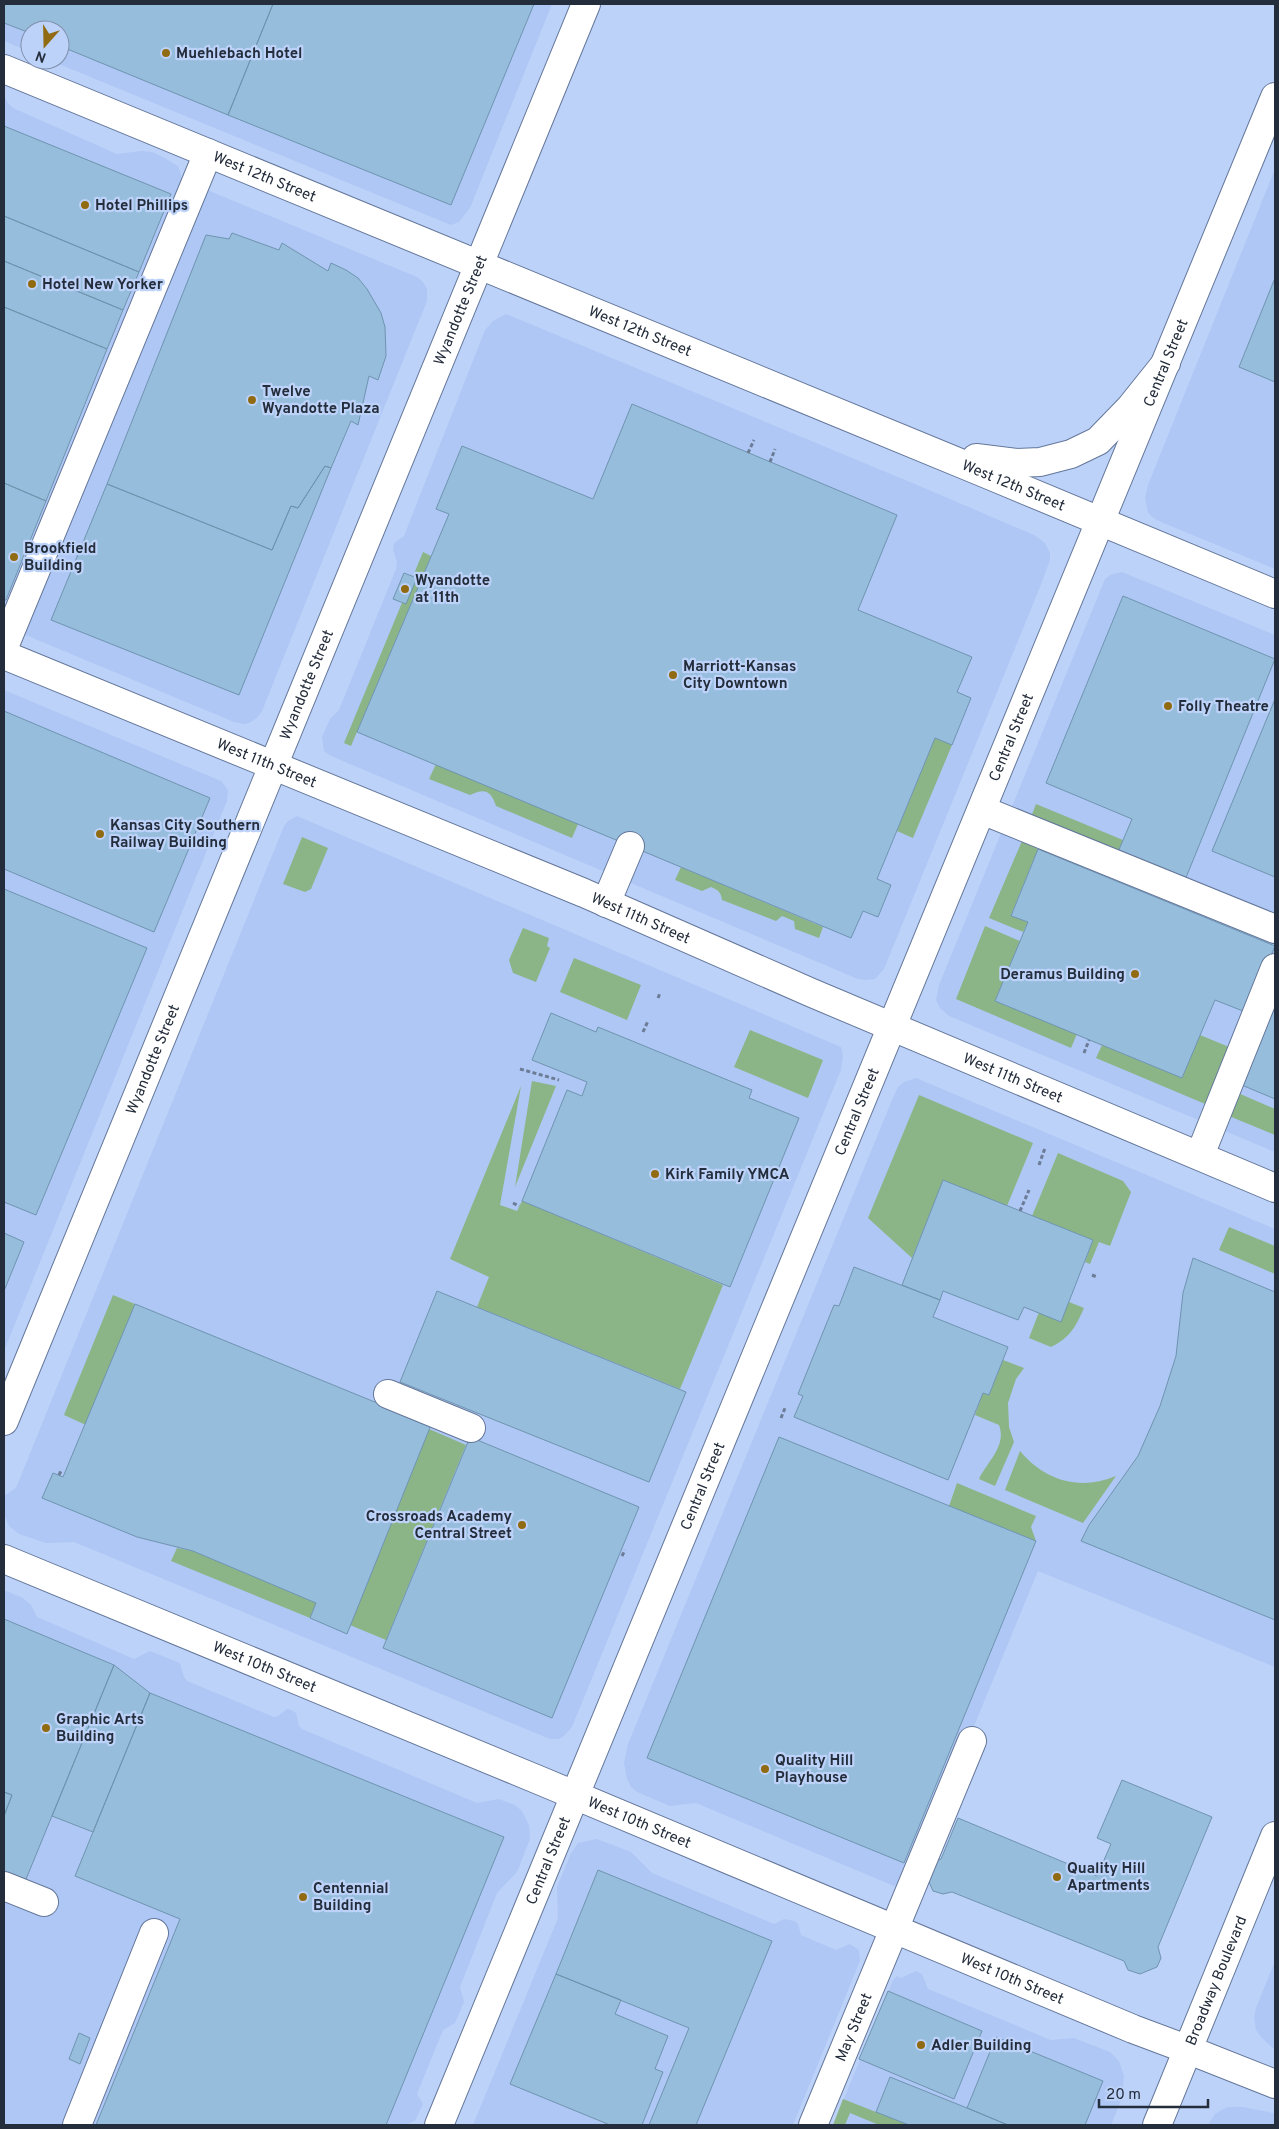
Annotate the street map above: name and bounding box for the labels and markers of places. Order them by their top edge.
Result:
place label: Muehlebach Hotel [176,45,302,64]
marker: Muehlebach Hotel [160,47,172,59]
place label: Hotel Phillips [95,197,188,216]
marker: Hotel Phillips [79,199,91,211]
place label: Hotel New Yorker [42,276,164,295]
marker: Hotel New Yorker [26,278,38,290]
place label: Twelve Wyandotte Plaza [262,383,380,419]
marker: Twelve Wyandotte Plaza [246,394,258,406]
place label: Brookfield Building [24,540,97,576]
marker: Brookfield Building [8,551,20,563]
place label: Wyandotte at 11th [415,572,490,608]
marker: Wyandotte at 11th [399,583,411,595]
place label: Marriott-Kansas City Downtown [683,658,796,694]
marker: Marriott-Kansas City Downtown [667,669,679,681]
place label: Folly Theatre [1178,698,1269,717]
marker: Folly Theatre [1162,700,1174,712]
place label: Kansas City Southern Railway Building [110,817,260,853]
marker: Kansas City Southern Railway Building [94,828,106,840]
place label: Deramus Building [1000,966,1125,985]
marker: Deramus Building [1129,968,1141,980]
place label: Kirk Family YMCA [665,1166,790,1185]
marker: Kirk Family YMCA [649,1168,661,1180]
place label: Crossroads Academy Central Street [366,1508,512,1544]
marker: Crossroads Academy Central Street [516,1519,528,1531]
place label: Graphic Arts Building [56,1711,144,1747]
marker: Graphic Arts Building [40,1722,52,1734]
place label: Quality Hill Playhouse [775,1752,853,1788]
marker: Quality Hill Playhouse [759,1763,771,1775]
place label: Quality Hill Apartments [1067,1860,1150,1896]
marker: Quality Hill Apartments [1051,1871,1063,1883]
place label: Centennial Building [313,1880,389,1916]
marker: Centennial Building [297,1891,309,1903]
place label: Adler Building [931,2037,1031,2056]
marker: Adler Building [915,2039,927,2051]

